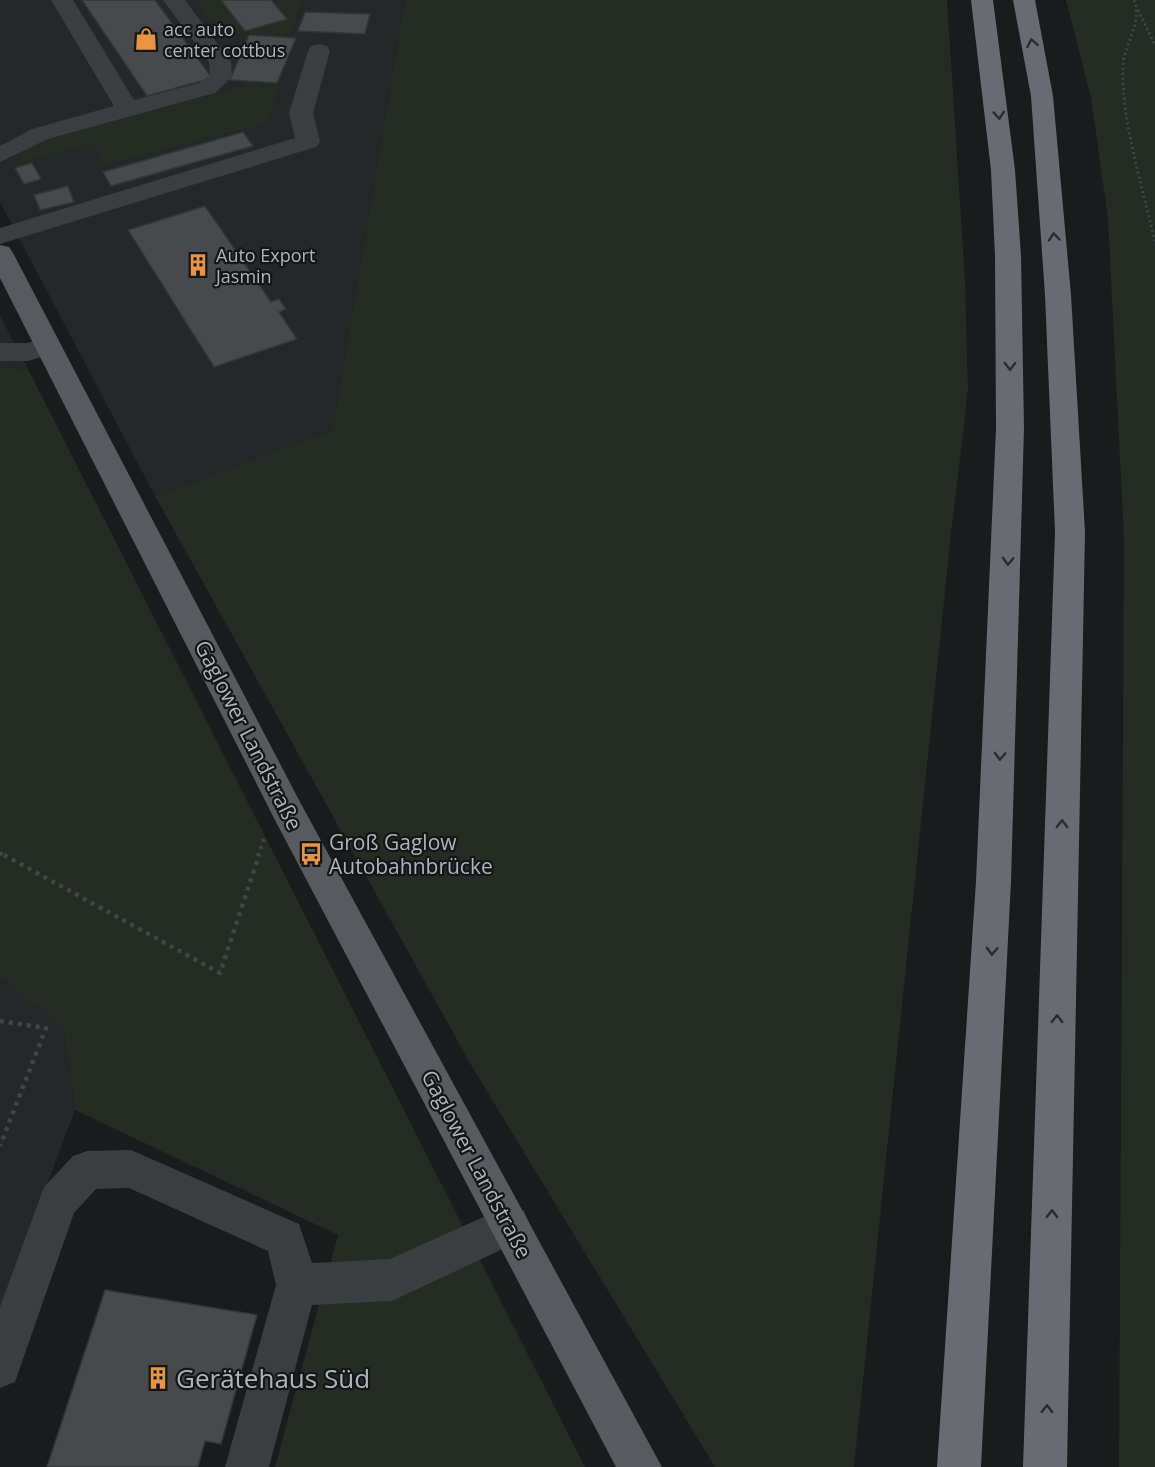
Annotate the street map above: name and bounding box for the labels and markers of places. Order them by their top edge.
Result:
place label: acc auto center cottbus [164,17,285,62]
shop icon: acc auto center cottbus [133,26,159,52]
place label: Auto Export Jasmin [214,243,315,288]
building icon: Auto Export Jasmin [185,252,211,278]
place label: Groß Gaglow Autobahnbrücke [329,828,493,880]
bus stop icon: Groß Gaglow Autobahnbrücke [298,841,324,867]
place label: Gerätehaus Süd [176,1360,370,1396]
building icon: Gerätehaus Süd [145,1365,171,1391]

